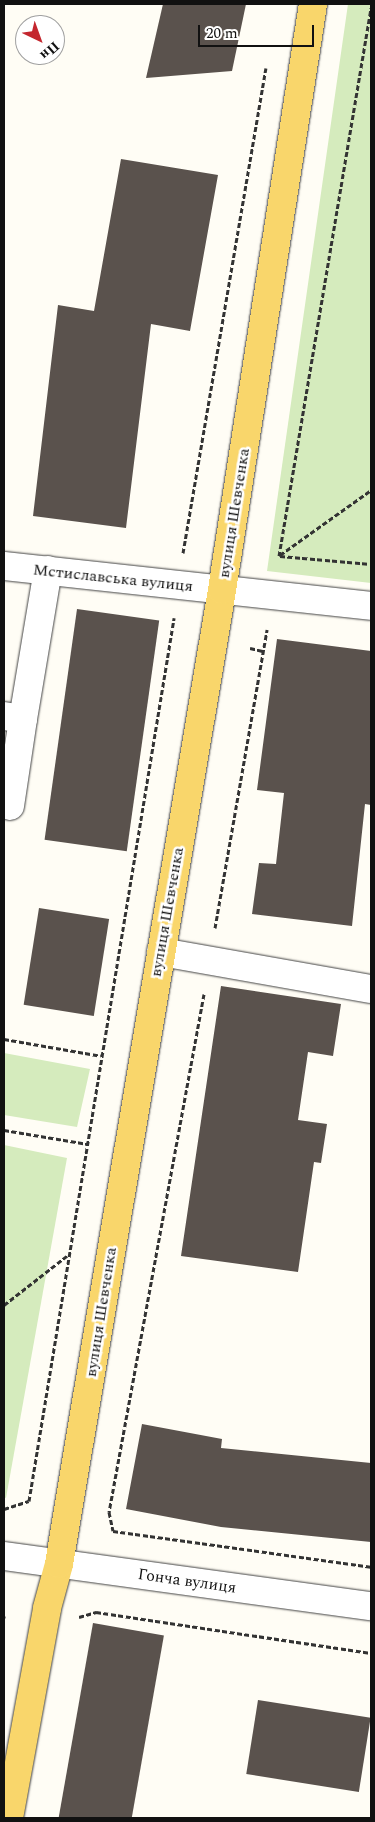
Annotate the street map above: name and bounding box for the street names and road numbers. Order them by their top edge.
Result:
street label: вулиця Шевченка [214,447,254,579]
street label: Мстиславська вулиця [32,560,194,596]
street label: вулиця Шевченка [146,846,188,978]
street label: вулиця Шевченка [81,1246,121,1378]
street label: Гонча вулиця [137,1565,237,1597]

